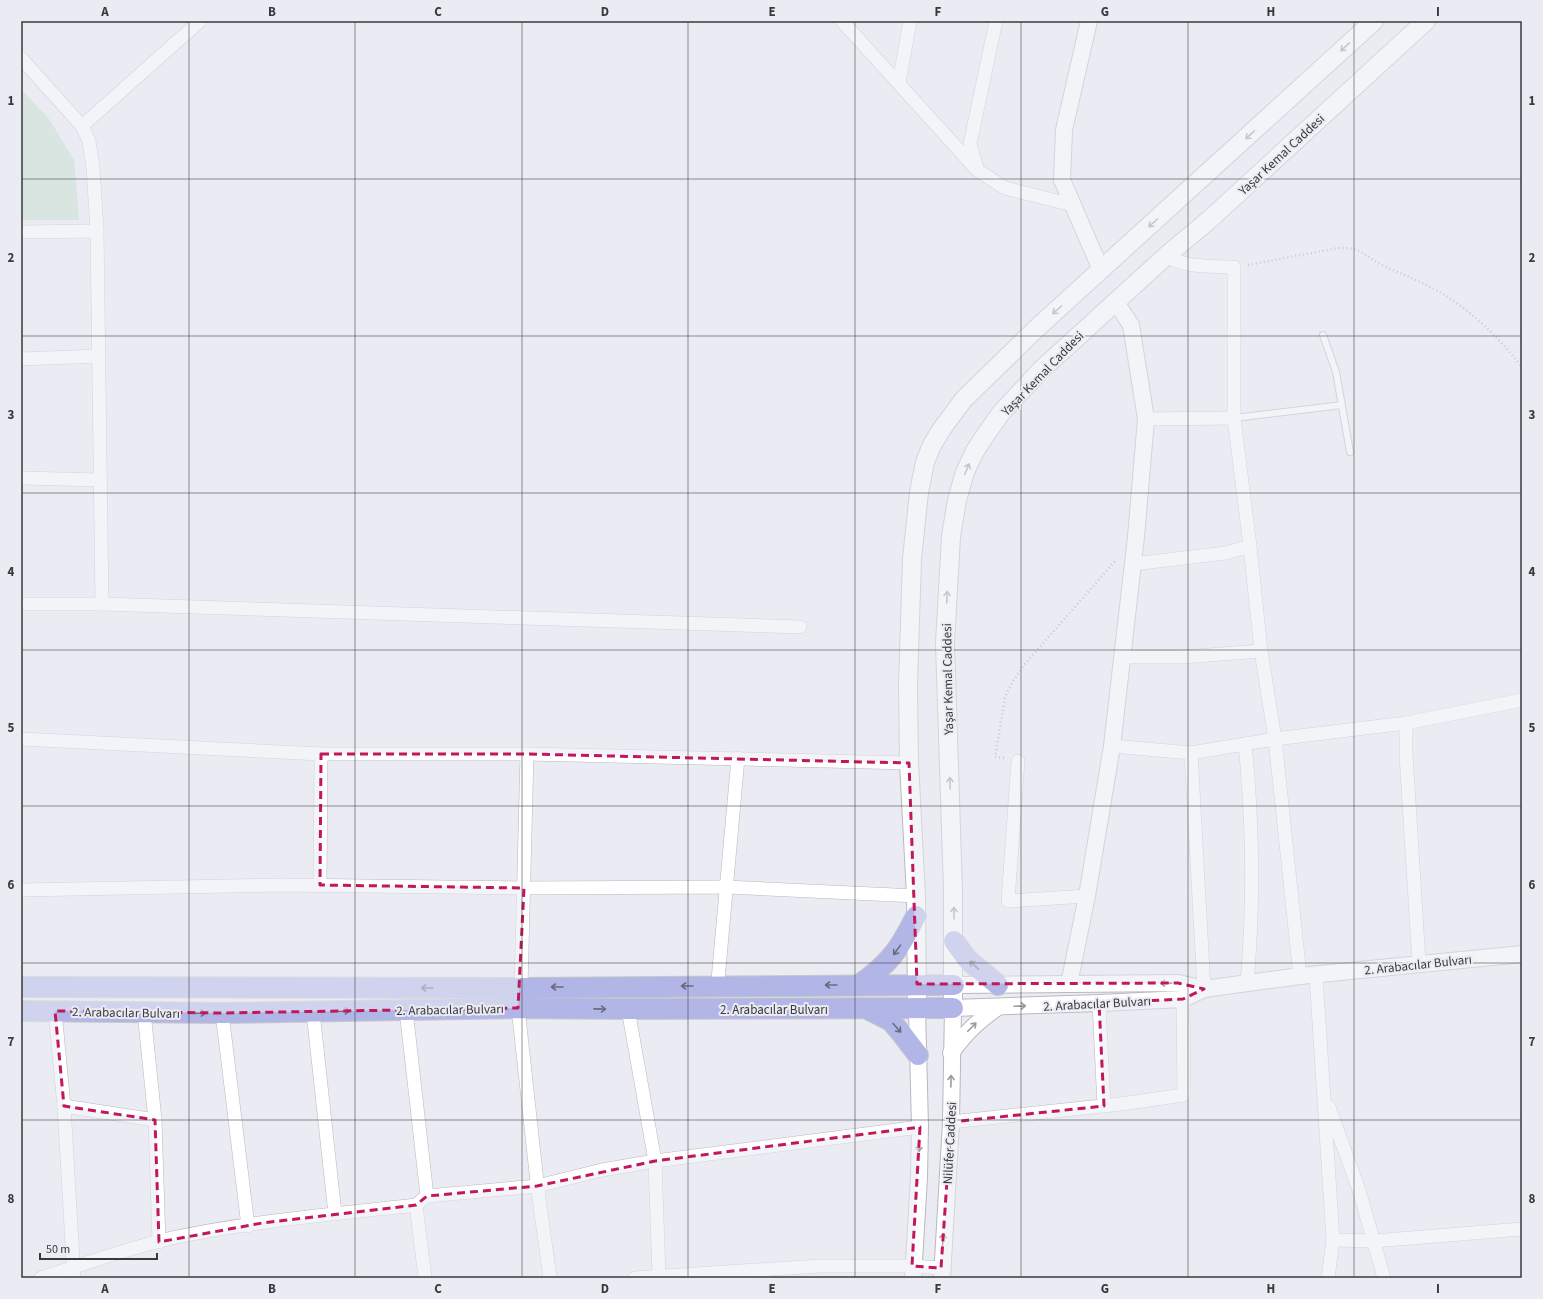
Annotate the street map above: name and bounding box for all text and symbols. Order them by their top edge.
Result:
text: A [100,3,109,21]
text: B [268,3,276,21]
text: C [434,3,442,21]
text: D [601,3,609,21]
text: E [768,3,776,21]
text: F [935,3,942,21]
text: G [1101,3,1109,21]
text: H [1267,3,1275,21]
text: I [1436,3,1440,21]
one-way arrow [1340,43,1350,52]
text: 1 [8,92,15,110]
text: 1 [1529,92,1536,110]
street label: Yaşar Kemal Caddesi [1234,110,1329,200]
one-way arrow [1244,131,1255,140]
one-way arrow [1148,218,1158,227]
text: 2 [8,249,15,267]
text: 2 [1529,249,1536,267]
one-way arrow [1052,305,1062,315]
street label: Yaşar Kemal Caddesi [997,327,1088,421]
text: 3 [8,406,15,424]
text: 3 [1529,406,1536,424]
one-way arrow [963,464,971,476]
text: 4 [8,563,15,581]
text: 4 [1529,563,1536,581]
one-way arrow [943,591,950,604]
street label: Yaşar Kemal Caddesi [938,623,958,736]
text: 5 [8,719,15,737]
text: 5 [1529,719,1536,737]
one-way arrow [946,777,953,790]
text: 6 [8,876,15,894]
text: 6 [1529,876,1536,894]
one-way arrow [950,907,957,920]
one-way arrow [893,945,901,956]
street label: 2. Arabacılar Bulvarı [1363,950,1473,980]
one-way arrow [969,961,979,970]
one-way arrow [1160,979,1173,987]
one-way arrow [825,981,838,989]
one-way arrow [681,983,694,990]
one-way arrow [421,984,434,992]
one-way arrow [551,984,564,991]
street label: 2. Arabacılar Bulvarı [1043,992,1151,1016]
street label: 2. Arabacılar Bulvarı [396,1000,504,1020]
street label: 2. Arabacılar Bulvarı [720,1001,828,1019]
one-way arrow [1013,1002,1026,1010]
street label: 2. Arabacılar Bulvarı [72,1003,180,1023]
one-way arrow [593,1005,606,1013]
one-way arrow [337,1007,350,1015]
one-way arrow [193,1009,206,1017]
one-way arrow [892,1022,901,1033]
one-way arrow [967,1022,977,1032]
text: 7 [8,1033,15,1051]
text: 7 [1529,1033,1536,1051]
one-way arrow [947,1075,955,1088]
street label: Nilüfer Caddesi [939,1101,961,1185]
one-way arrow [915,1139,923,1152]
text: 8 [8,1190,15,1208]
text: 8 [1529,1190,1536,1208]
one-way arrow [940,1233,947,1246]
scale bar [40,1235,157,1261]
text: 50 m [46,1241,70,1258]
text: A [100,1280,109,1298]
text: B [268,1280,276,1298]
text: C [434,1280,442,1298]
text: D [601,1280,609,1298]
text: E [768,1280,776,1298]
text: F [935,1280,942,1298]
text: G [1101,1280,1109,1298]
text: H [1267,1280,1275,1298]
text: I [1436,1280,1440,1298]

